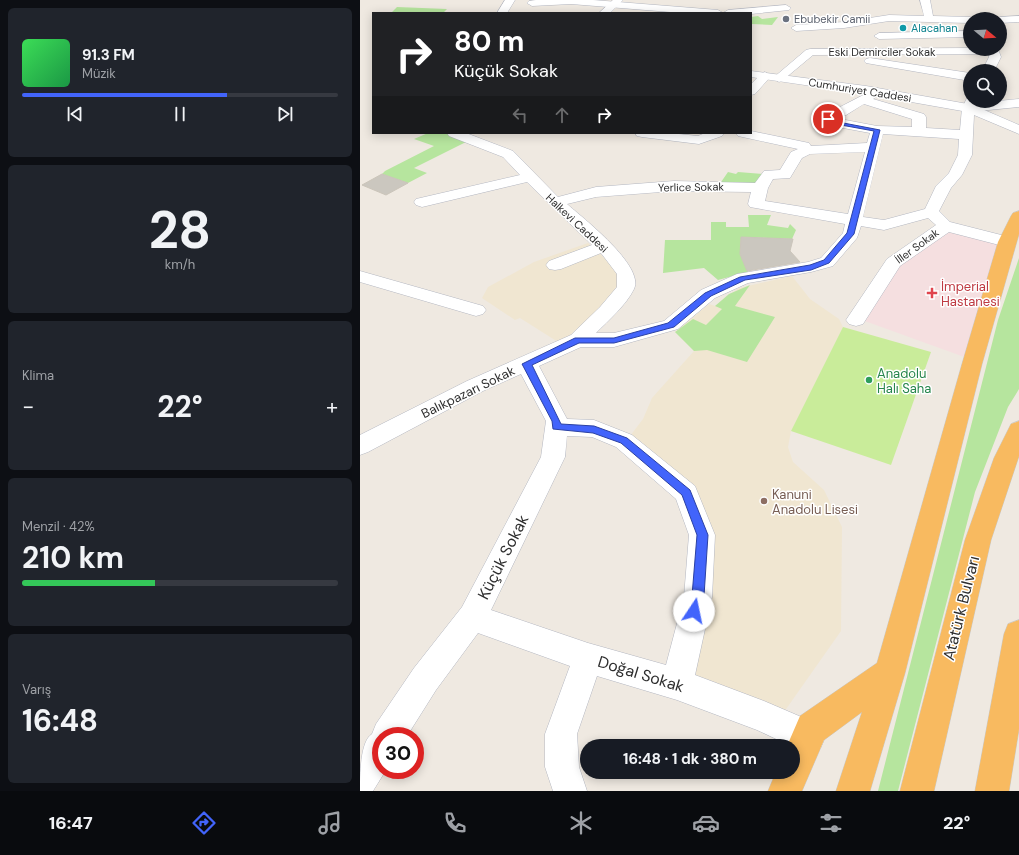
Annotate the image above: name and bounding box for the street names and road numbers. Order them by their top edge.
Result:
street label: Eski Demirciler Sokak [829,45,936,59]
street label: Cumhuriyet Caddesi [808,75,912,105]
street label: Yerlice Sokak [658,179,725,195]
street label: Halkevi Caddesi [543,191,611,255]
street label: İller Sokak [892,225,942,267]
street label: Balıkpazarı Sokak [418,362,518,422]
street label: Küçük Sokak [473,511,533,603]
street label: Atatürk Bulvarı [938,554,984,662]
street label: Doğal Sokak [595,651,687,697]

